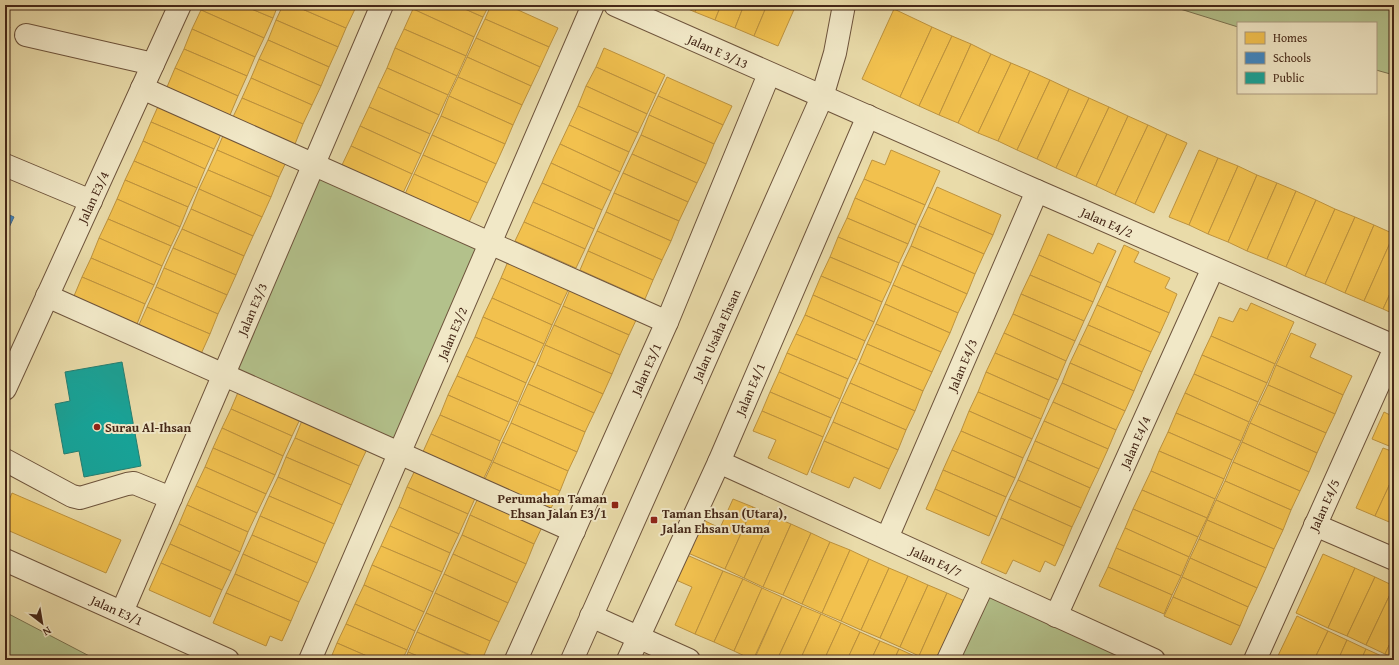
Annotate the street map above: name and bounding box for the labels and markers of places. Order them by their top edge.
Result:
place label: Surau Al-Ihsan [105,418,191,437]
marker: Surau Al-Ihsan [92,422,102,432]
place label: Perumahan Taman Ehsan Jalan E3/1 [498,489,607,523]
marker: Perumahan Taman Ehsan Jalan E3/1 [610,500,620,510]
place label: Taman Ehsan (Utara), Jalan Ehsan Utama [660,504,787,538]
marker: Taman Ehsan (Utara), Jalan Ehsan Utama [649,515,659,525]

